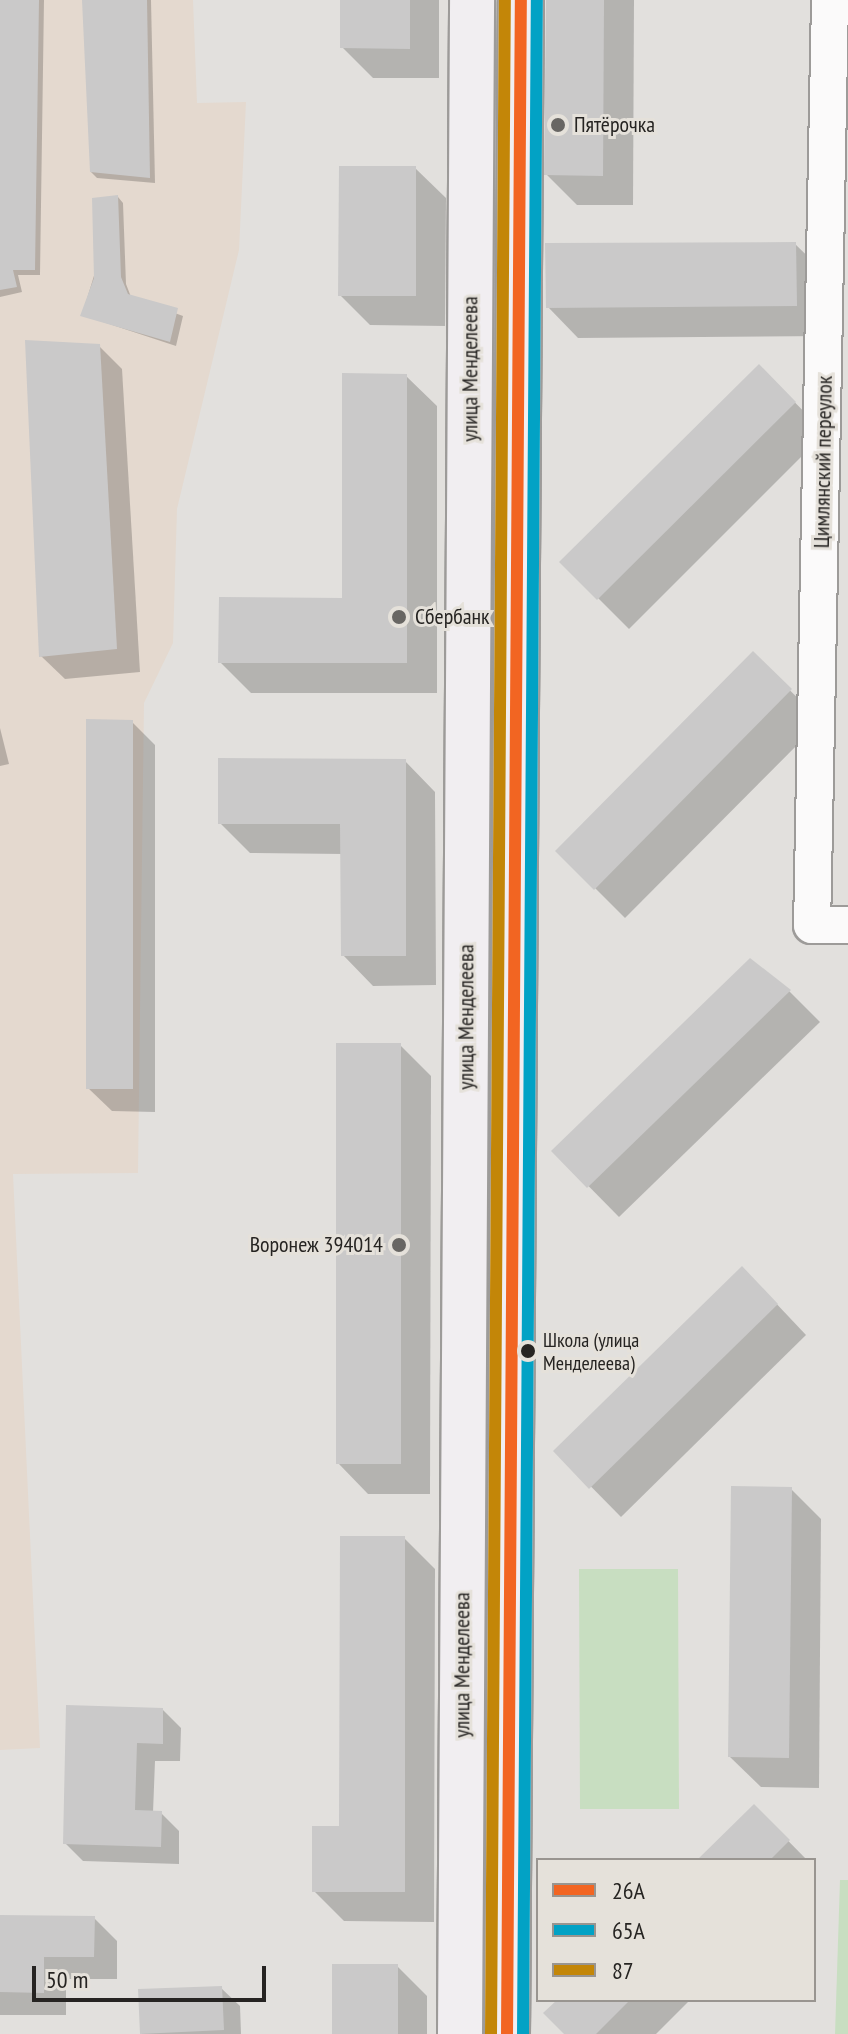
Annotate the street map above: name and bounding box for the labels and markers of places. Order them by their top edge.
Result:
place label: Пятёрочка [574,112,655,138]
marker: Пятёрочка [549,116,567,134]
place label: Сбербанк [415,604,490,630]
marker: Сбербанк [390,608,408,626]
place label: Воронеж 394014 [250,1232,383,1258]
marker: Воронеж 394014 [390,1236,408,1254]
place label: Школа (улица Менделеева) [543,1328,639,1375]
marker: Школа (улица Менделеева) [520,1343,536,1359]

